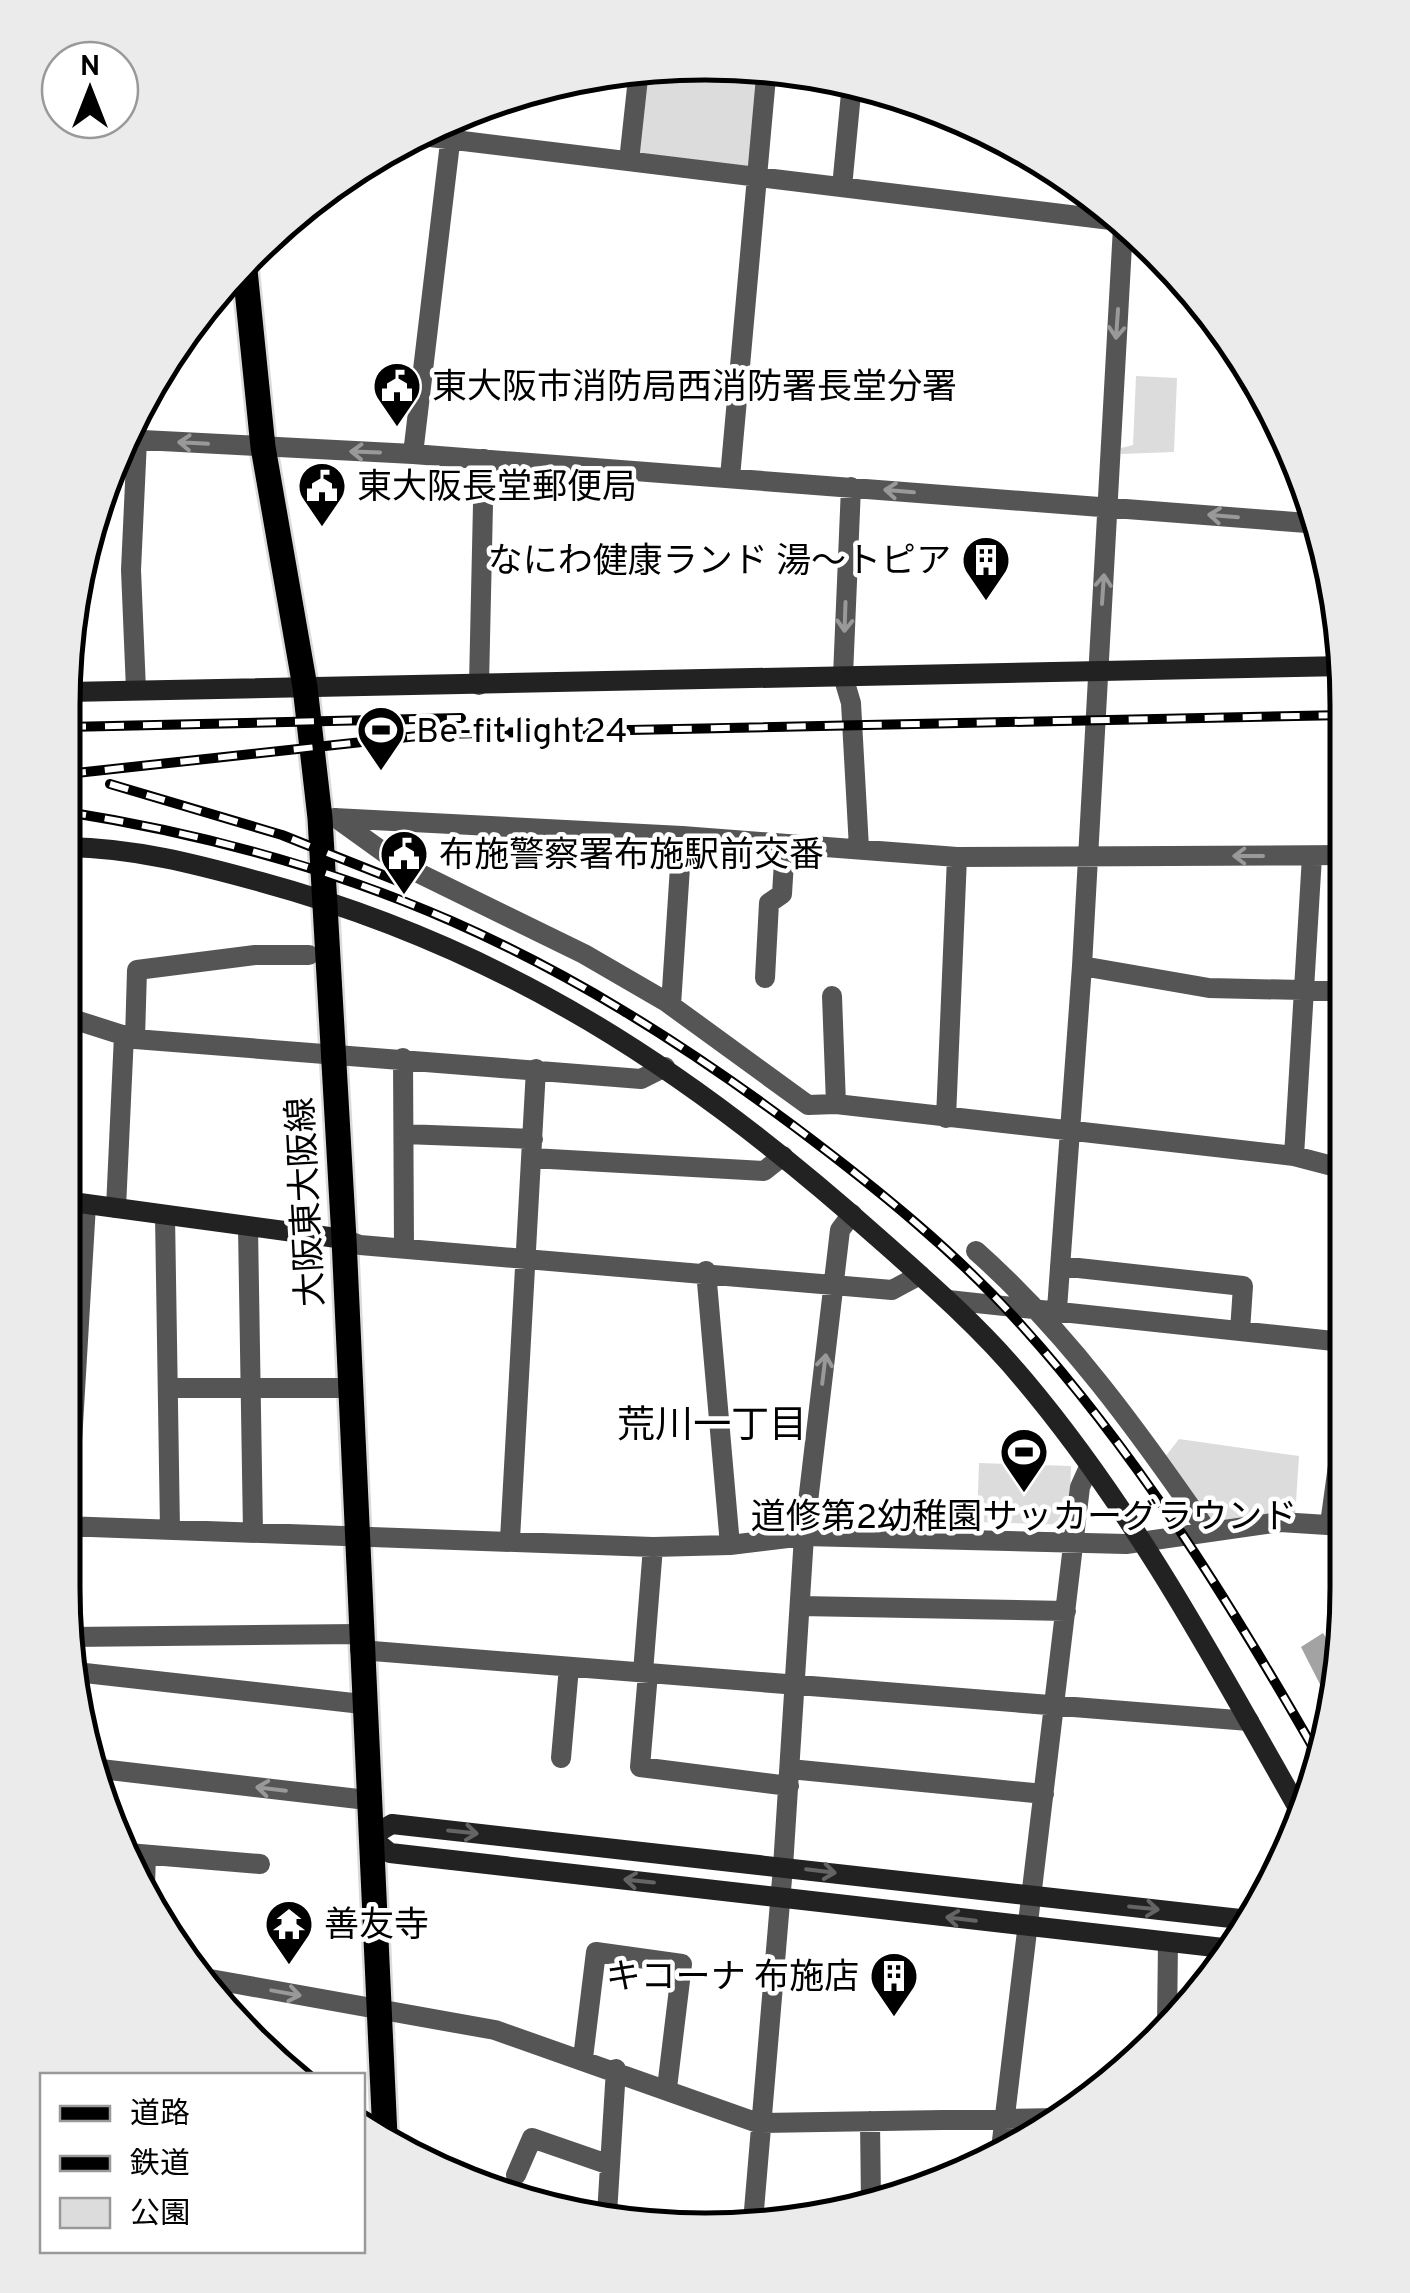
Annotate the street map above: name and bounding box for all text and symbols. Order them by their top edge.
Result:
north arrow [40,40,140,140]
text: N [80,50,100,86]
one-way arrow [1107,307,1126,339]
public building icon: 東大阪市消防局西消防署長堂分署 [371,360,423,428]
place label: 東大阪市消防局西消防署長堂分署 [432,367,957,411]
one-way arrow [178,433,210,452]
one-way arrow [350,442,382,461]
public building icon: 東大阪長堂郵便局 [296,460,348,528]
place label: 東大阪長堂郵便局 [357,467,637,511]
one-way arrow [883,481,915,500]
one-way arrow [1207,506,1239,525]
building icon: なにわ健康ランド 湯～トピア [960,534,1012,602]
place label: なにわ健康ランド 湯～トピア [488,541,951,585]
one-way arrow [1094,574,1113,606]
one-way arrow [836,600,855,632]
sports icon: Be-fit light24 [355,704,407,772]
place label: Be-fit light24 [416,711,627,755]
public building icon: 布施警察署布施駅前交番 [378,828,430,896]
place label: 布施警察署布施駅前交番 [439,835,824,879]
one-way arrow [1232,846,1264,866]
street label: 大阪東大阪線 [281,1096,335,1308]
one-way arrow [815,1354,834,1386]
district label: 荒川一丁目 [617,1403,807,1452]
sports icon: 道修第2幼稚園サッカーグラウンド [998,1426,1050,1494]
place label: 道修第2幼稚園サッカーグラウンド [751,1497,1297,1541]
one-way arrow [255,1779,287,1798]
one-way arrow [446,1823,479,1842]
one-way arrow [804,1862,837,1881]
one-way arrow [623,1871,655,1890]
temple icon: 善友寺 [263,1898,315,1966]
one-way arrow [1127,1899,1159,1918]
place label: 善友寺 [324,1905,429,1949]
one-way arrow [946,1909,978,1928]
building icon: キコーナ 布施店 [868,1950,920,2018]
place label: キコーナ 布施店 [606,1957,859,2001]
one-way arrow [270,1984,302,2003]
legend [40,2073,365,2253]
text: 道路 [130,2097,190,2134]
text: 鉄道 [130,2147,190,2184]
text: 公園 [130,2197,190,2234]

